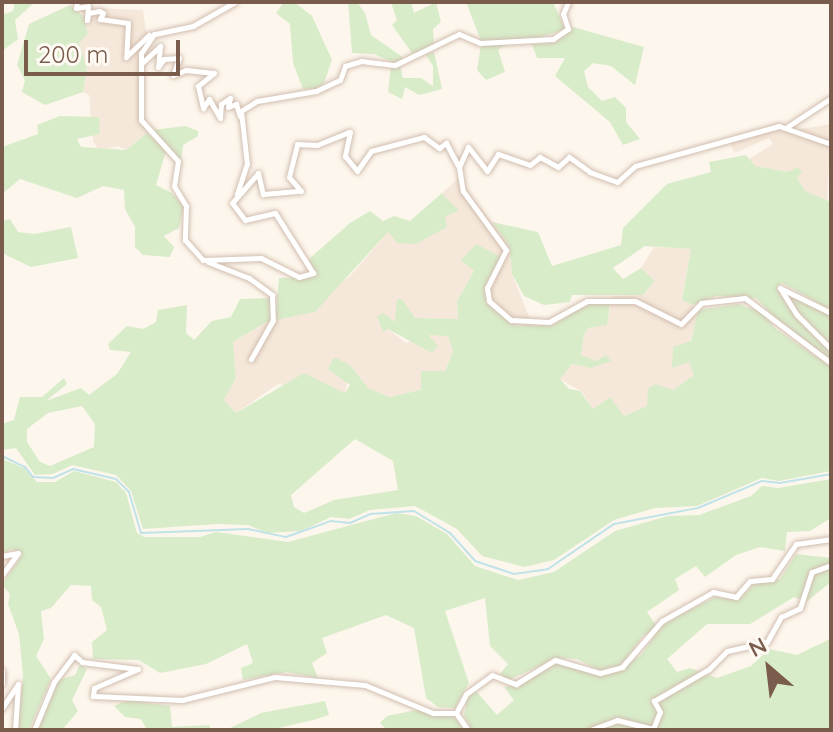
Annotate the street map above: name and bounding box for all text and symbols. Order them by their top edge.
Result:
scale bar [28,24,184,74]
text: 200 m [38,39,108,69]
north arrow [729,628,809,708]
text: N [744,631,771,663]

